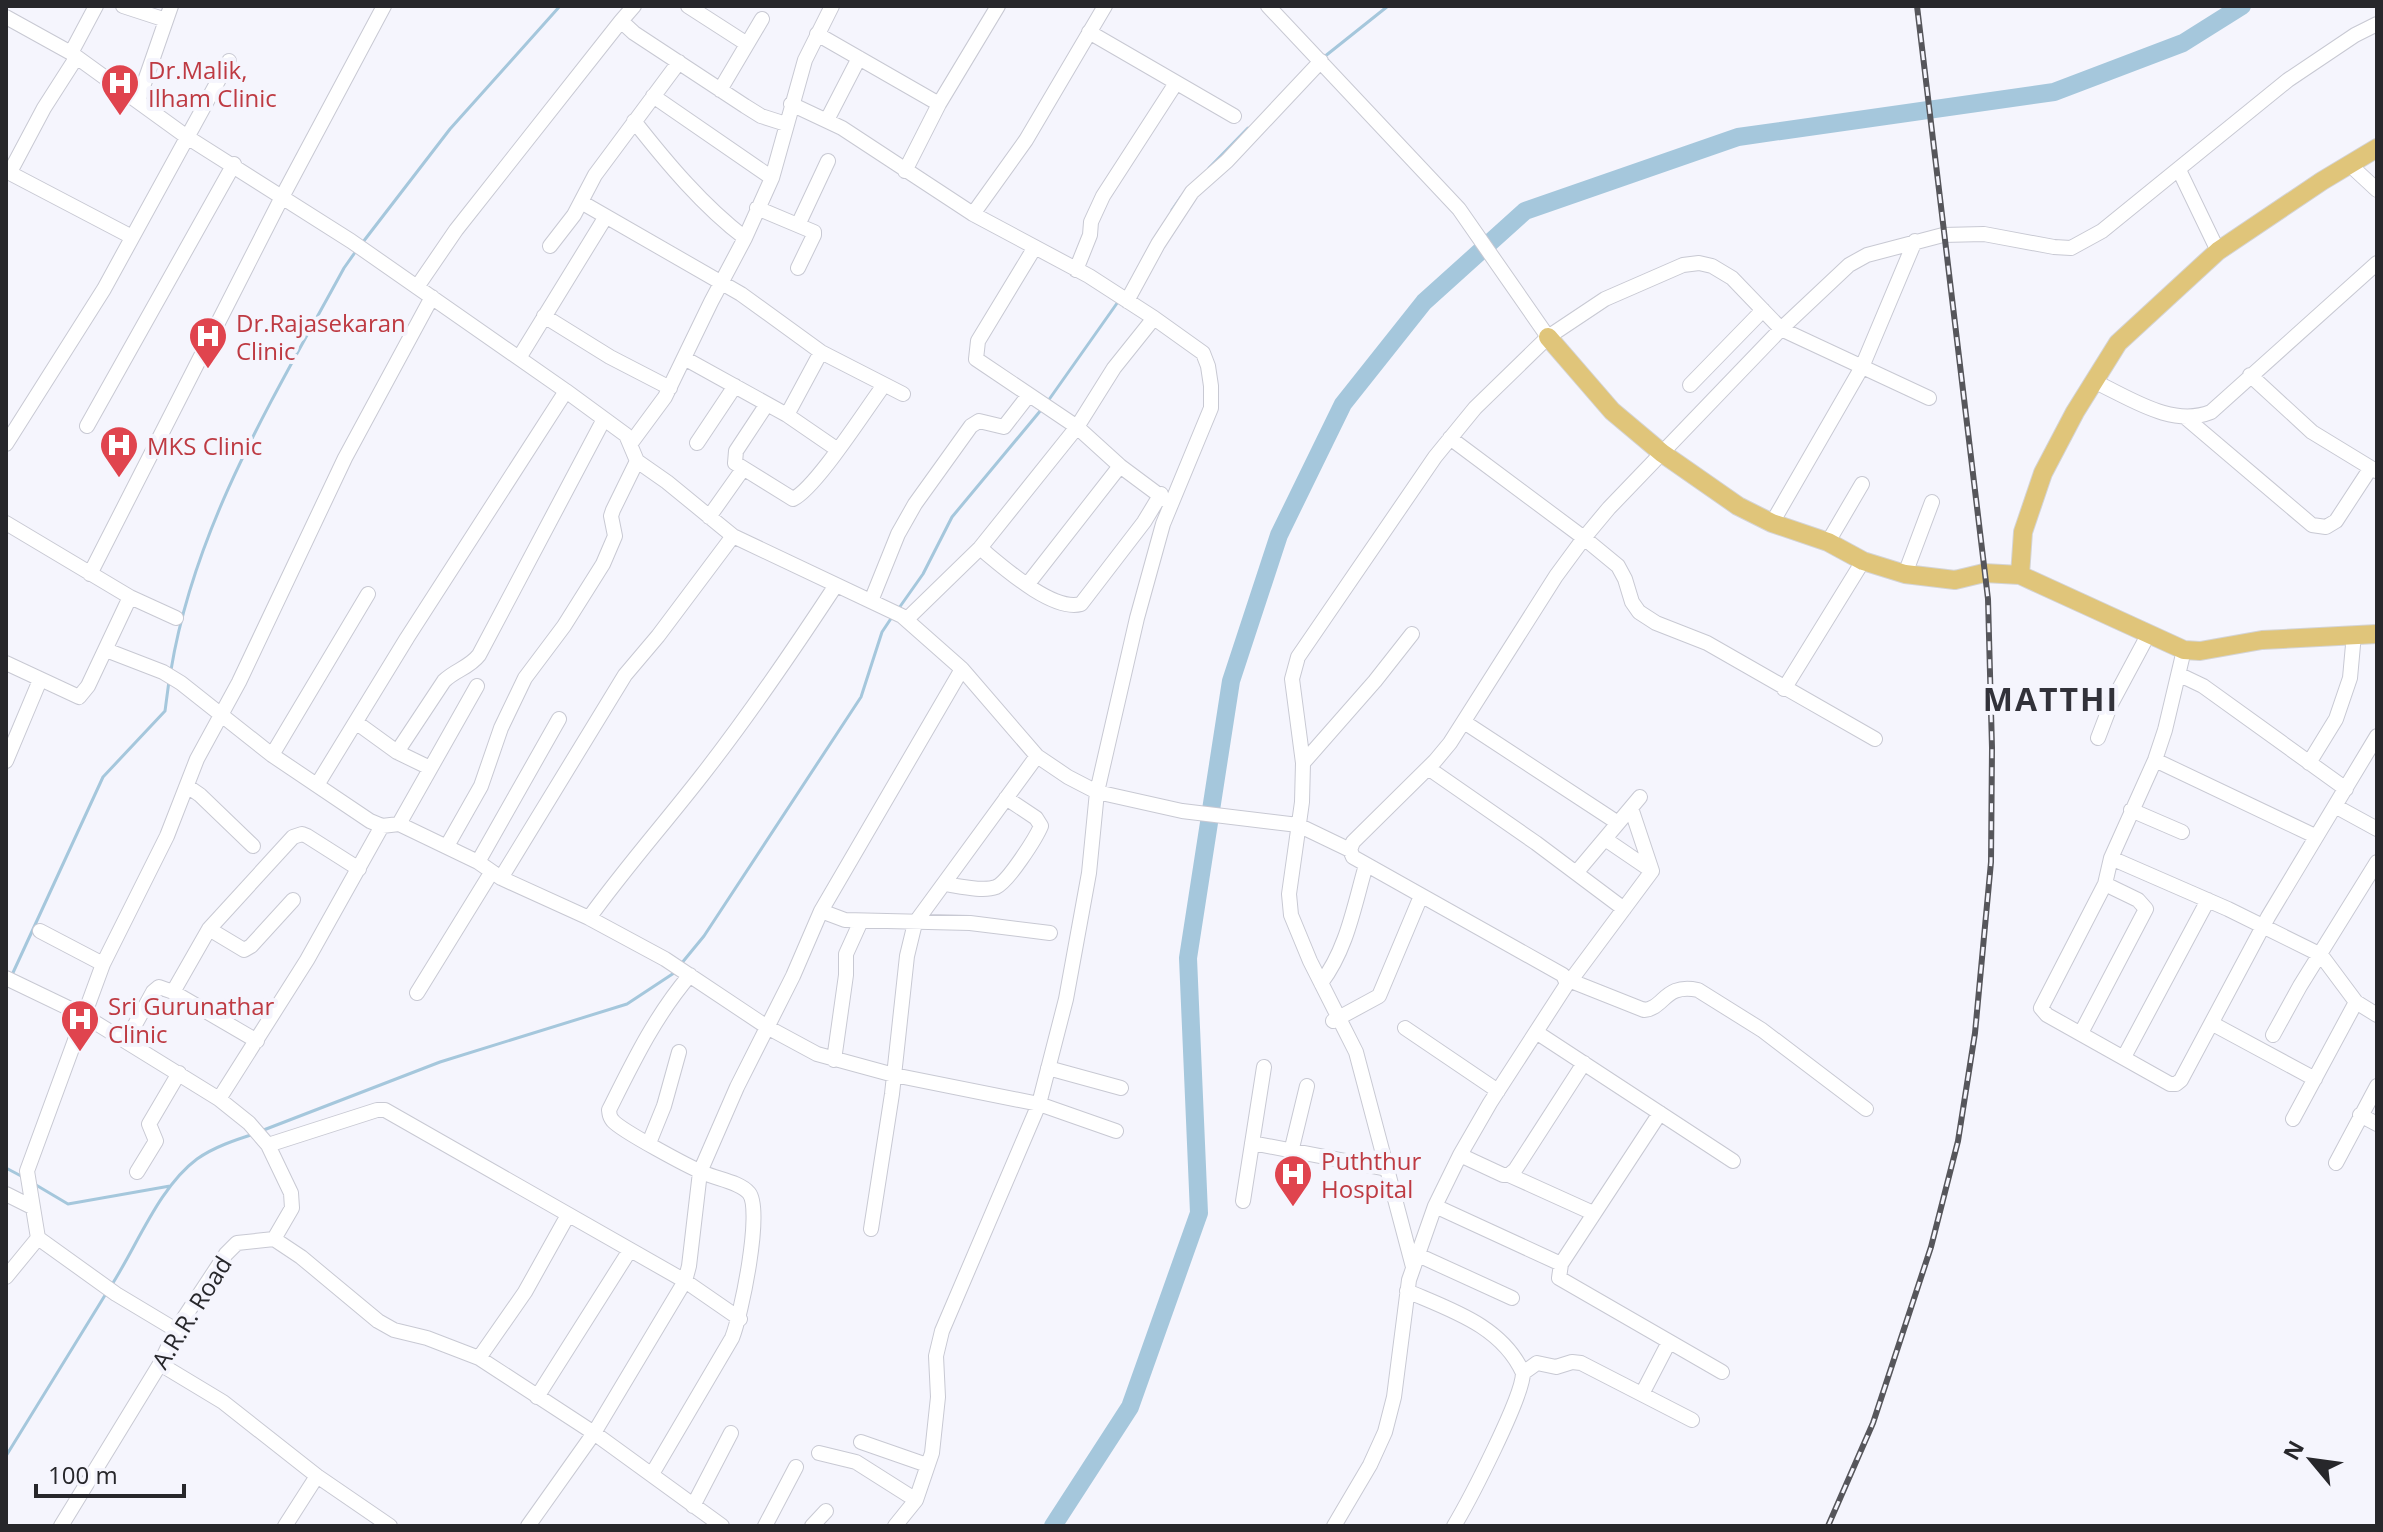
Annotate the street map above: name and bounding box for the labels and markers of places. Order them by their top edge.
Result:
place label: Dr.Malik, Ilham Clinic [148,53,277,114]
hospital icon: Dr.Malik, Ilham Clinic [99,62,141,117]
place label: Dr.Rajasekaran Clinic [236,306,406,367]
hospital icon: Dr.Rajasekaran Clinic [187,315,229,370]
hospital icon: MKS Clinic [98,424,140,479]
place label: MKS Clinic [147,429,262,462]
place label: Sri Gurunathar Clinic [108,989,275,1050]
hospital icon: Sri Gurunathar Clinic [59,998,101,1053]
place label: Puththur Hospital [1321,1144,1421,1205]
hospital icon: Puththur Hospital [1272,1153,1314,1208]

